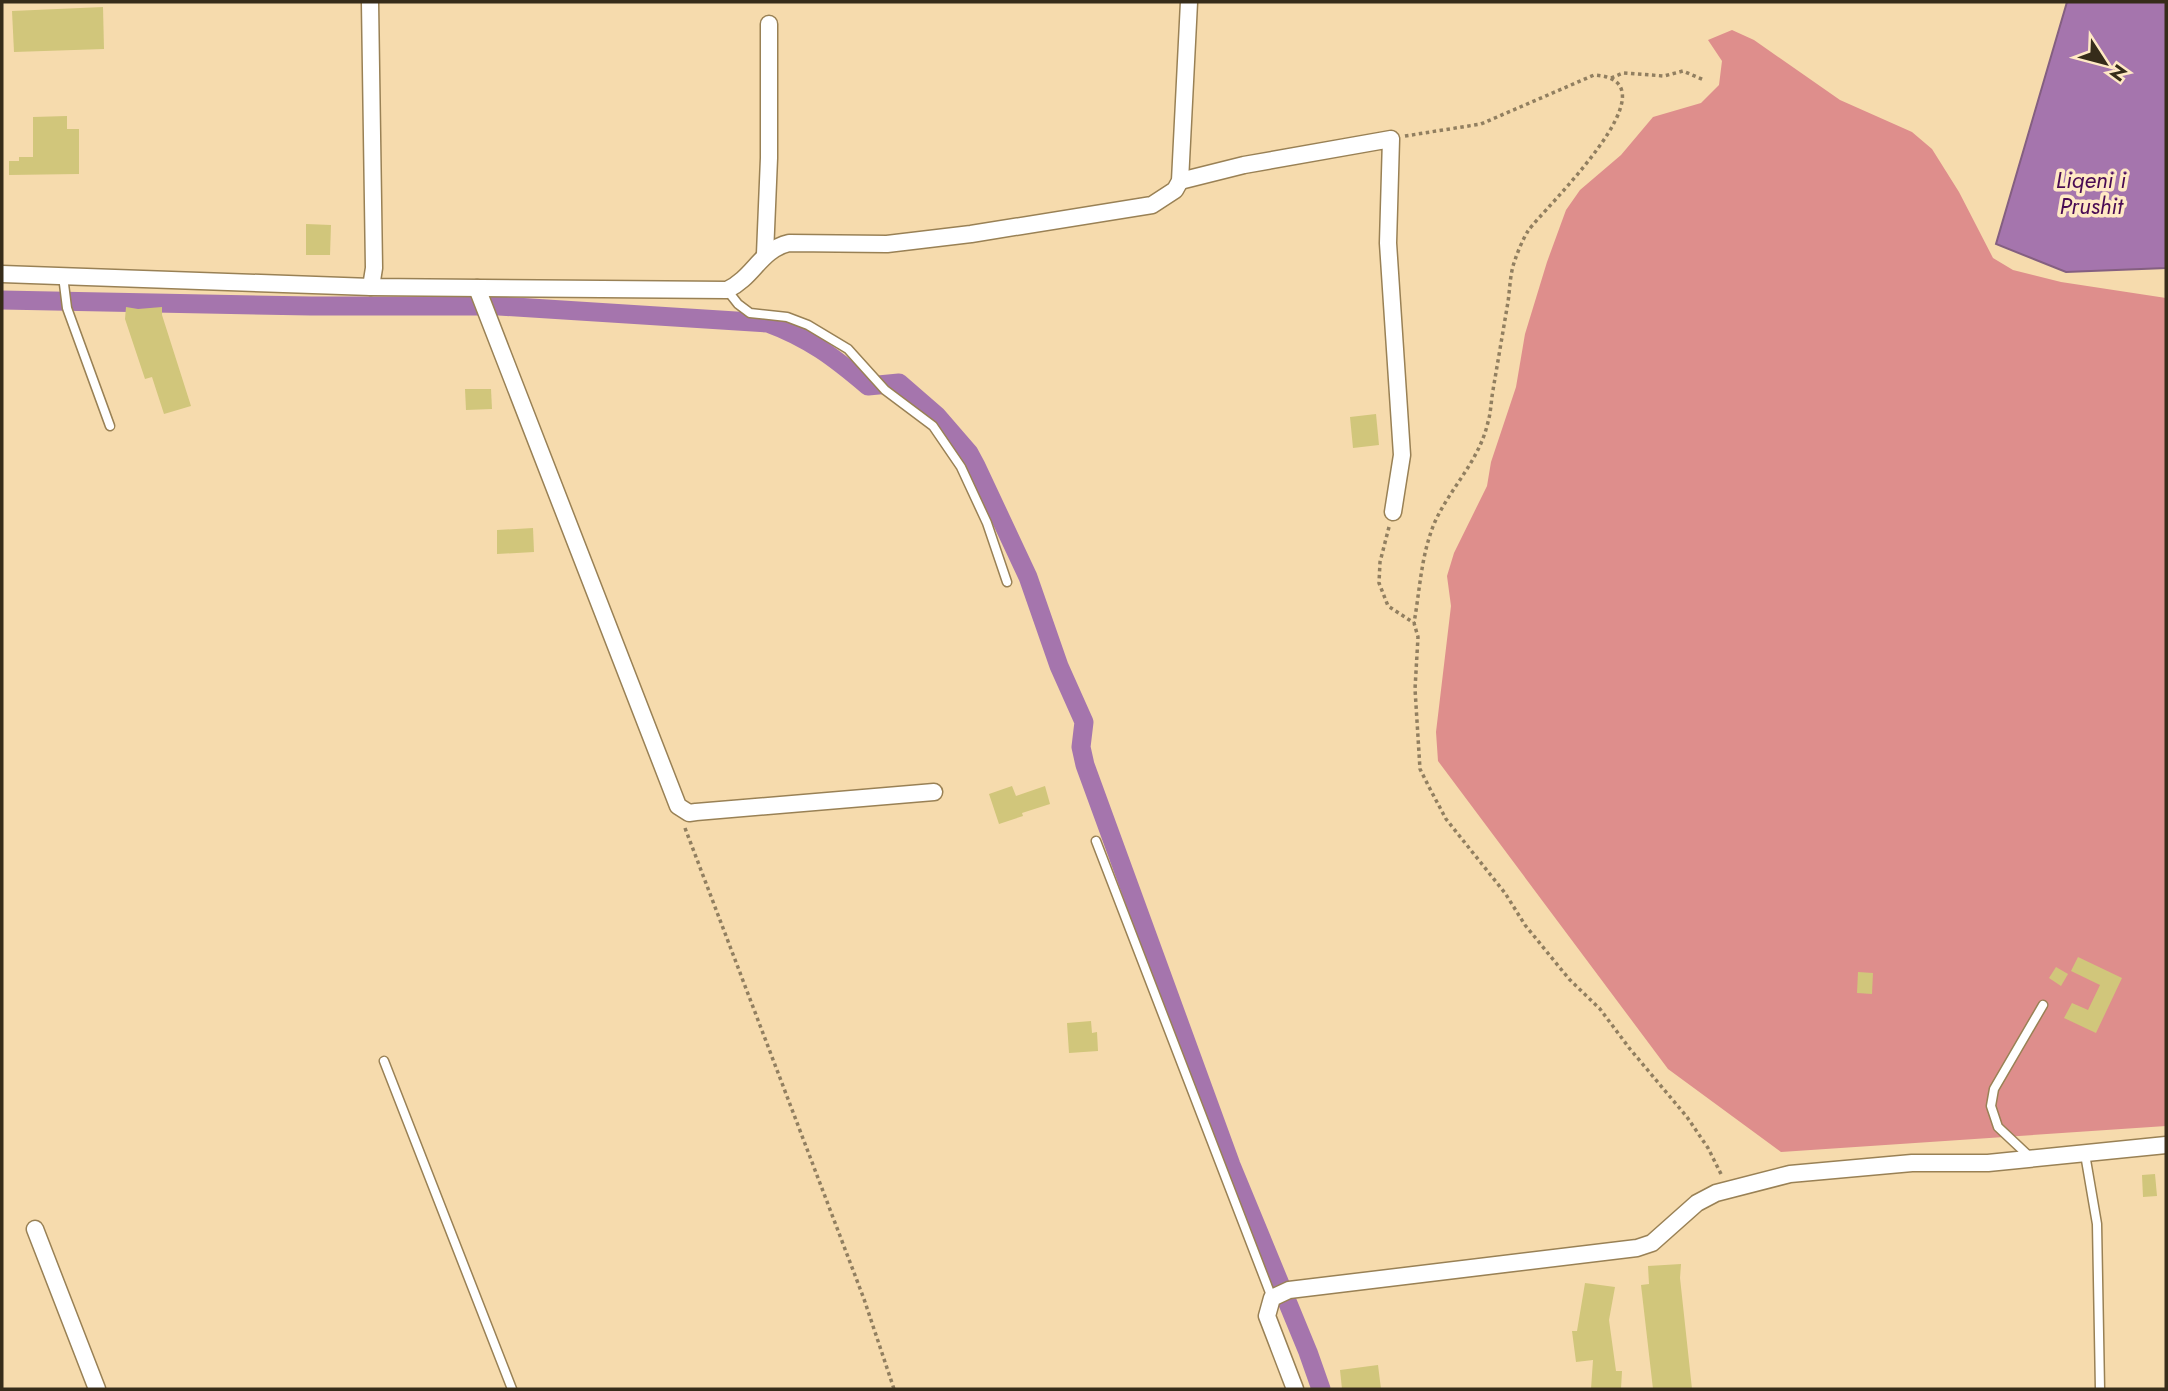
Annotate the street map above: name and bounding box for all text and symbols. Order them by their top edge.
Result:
north arrow [2070,28,2140,98]
text: N [2103,59,2134,87]
water label: Liqeni i Prushit [2056,163,2127,223]

